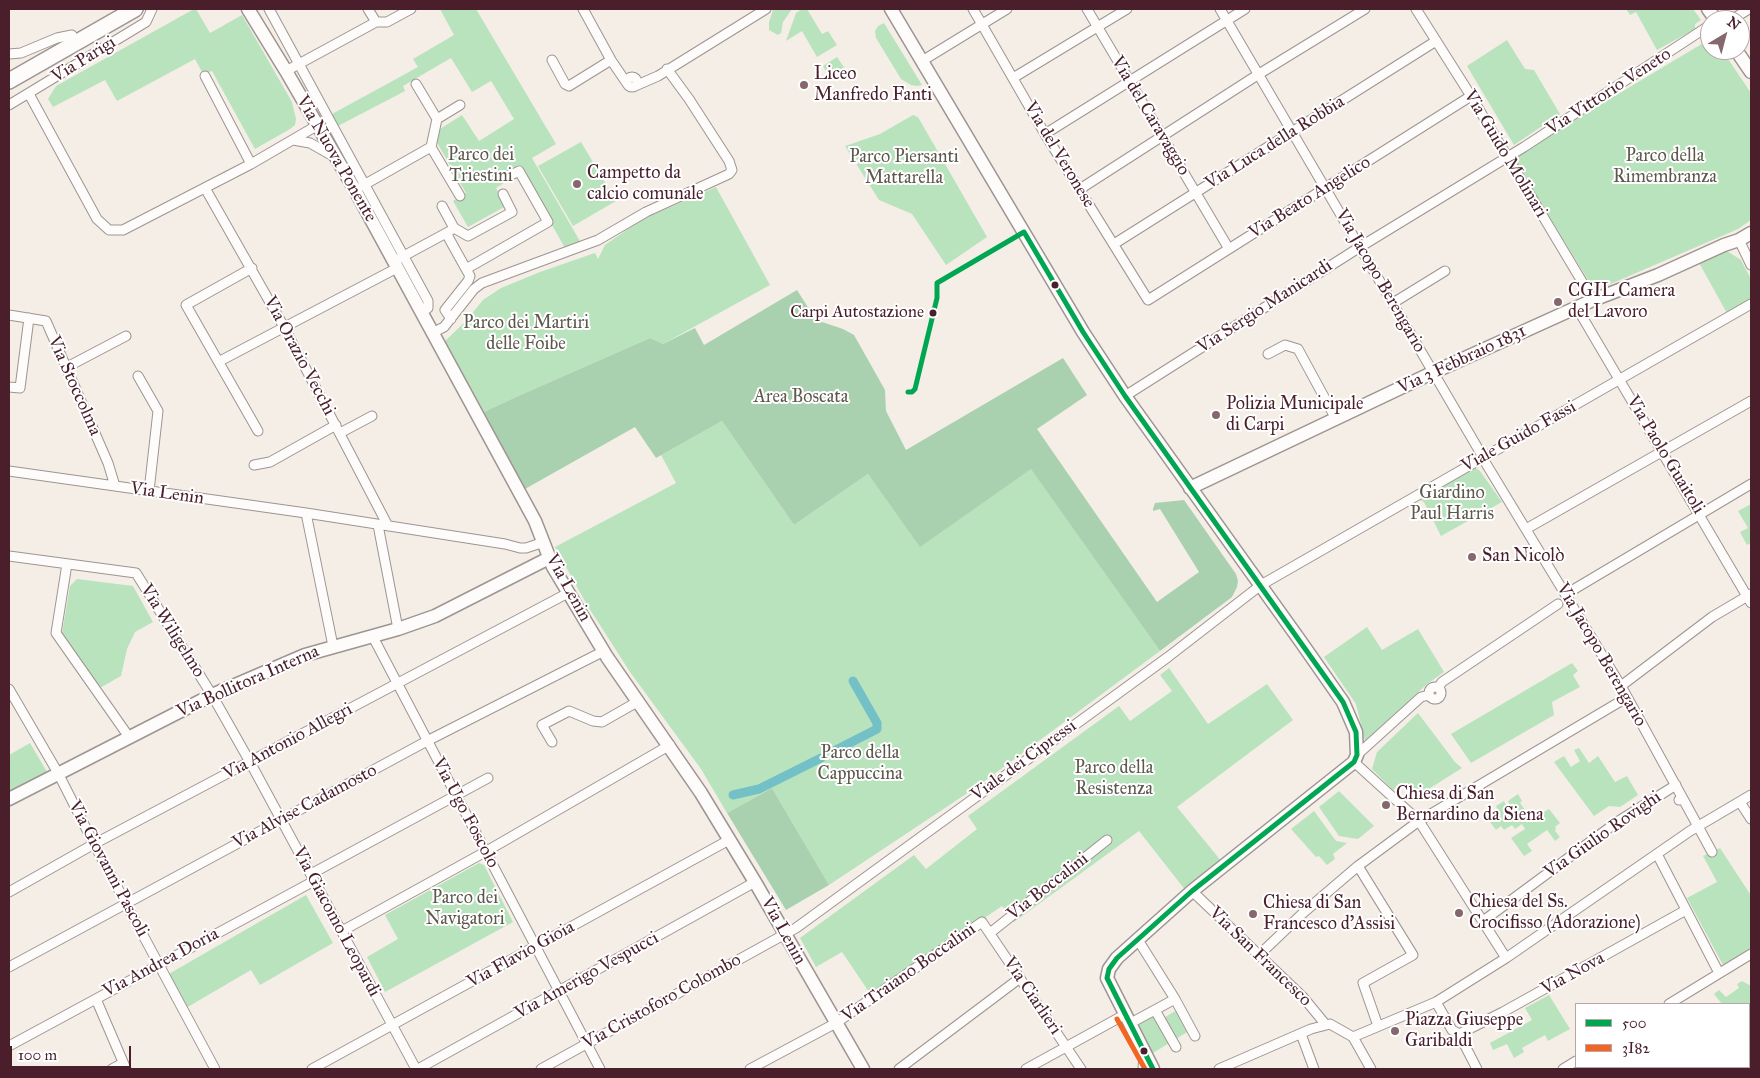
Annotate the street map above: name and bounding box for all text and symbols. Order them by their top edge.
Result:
north arrow [1700,10,1750,60]
text: N [1724,13,1744,34]
street label: Via Parigi [48,32,120,88]
street label: Via Vittorio Veneto [1543,44,1675,140]
street label: Via del Caravaggio [1106,52,1194,180]
place label: Liceo Manfredo Fanti [814,64,932,106]
marker: Liceo Manfredo Fanti [798,79,810,91]
street label: Via Guido Molinari [1458,86,1552,222]
street label: Via Luca della Robbia [1201,91,1349,195]
street label: Via Nuova Ponente [291,92,381,226]
street label: Via del Veronese [1019,98,1099,212]
park label: Parco dei Triestini [448,145,514,188]
park label: Parco della Rimembranza [1613,146,1717,188]
park label: Parco Piersanti Mattarella [849,147,959,190]
street label: Via Beato Angelico [1245,152,1375,244]
place label: Campetto da calcio comunale [587,163,704,205]
marker: Campetto da calcio comunale [571,178,583,190]
street label: Via Jacopo Berengario [1330,205,1430,357]
street label: Via Sergio Manicardi [1193,255,1337,359]
unlabelled marker [1050,280,1060,290]
place label: CGIL Camera del Lavoro [1568,281,1675,324]
street label: Via Orazio Vecchi [258,293,340,419]
marker: CGIL Camera del Lavoro [1552,296,1564,308]
place label: Carpi Autostazione [790,303,924,323]
marker: Carpi Autostazione [928,308,938,318]
park label: Parco dei Martiri delle Foibe [463,313,589,356]
street label: Via 3 Febbraio 1831 [1394,321,1530,399]
street label: Via Stoccolma [42,333,106,439]
park label: Area Boscata [754,387,848,409]
street label: Via Paolo Guaitoli [1621,392,1709,518]
place label: Polizia Municipale di Carpi [1226,394,1364,436]
street label: Viale Guido Fassi [1458,397,1580,477]
marker: Polizia Municipale di Carpi [1210,409,1222,421]
street label: Via Lenin [129,478,205,510]
park label: Giardino Paul Harris [1410,483,1494,526]
place label: San Nicolò [1482,546,1564,568]
street label: Via Lenin [541,550,595,626]
marker: San Nicolò [1466,551,1478,563]
street label: Via Jacopo Berengario [1551,579,1651,731]
street label: Via Wiligelmo [135,580,209,682]
street label: Via Bollitora Interna [173,641,323,723]
street label: Via Antonio Allegri [220,699,356,785]
street label: Viale dei Cipressi [967,716,1081,806]
park label: Parco della Cappuccina [818,743,902,786]
street label: Via Ugo Foscolo [427,754,503,872]
park label: Parco della Resistenza [1075,758,1153,801]
street label: Via Alvise Cadamosto [229,760,381,854]
place label: Chiesa di San Bernardino da Siena [1396,784,1544,826]
street label: Via Giulio Rovighi [1540,787,1666,883]
street label: Via Giovanni Pascoli [63,797,153,941]
marker: Chiesa di San Bernardino da Siena [1380,799,1392,811]
street label: Via Giacomo Leopardi [287,843,385,1001]
street label: Via Boccalini [1003,849,1093,925]
park label: Parco dei Navigatori [425,888,505,931]
place label: Chiesa del Ss. Crocifisso (Adorazione) [1469,892,1641,934]
street label: Via Lenin [756,893,810,969]
place label: Chiesa di San Francesco d'Assisi [1263,893,1395,936]
street label: Via San Francesco [1204,903,1316,1011]
marker: Chiesa del Ss. Crocifisso (Adorazione) [1453,907,1465,919]
marker: Chiesa di San Francesco d'Assisi [1247,908,1259,920]
street label: Via Flavio Gioia [464,917,578,993]
street label: Via Traiano Boccalini [838,919,980,1027]
street label: Via Andrea Doria [99,923,223,1003]
street label: Via Amerigo Vespucci [511,928,663,1024]
street label: Via Nova [1538,948,1608,1000]
street label: Via Cristoforo Colombo [579,949,745,1055]
street label: Via Ciarlieri [998,953,1066,1039]
legend [1575,1003,1750,1068]
place label: Piazza Giuseppe Garibaldi [1405,1010,1523,1052]
text: 500 [1622,1014,1646,1032]
marker: Piazza Giuseppe Garibaldi [1389,1025,1401,1037]
scale bar [12,1036,134,1068]
text: 3I82 [1622,1039,1650,1057]
text: 100 m [18,1046,57,1064]
unlabelled marker [1139,1046,1149,1056]

